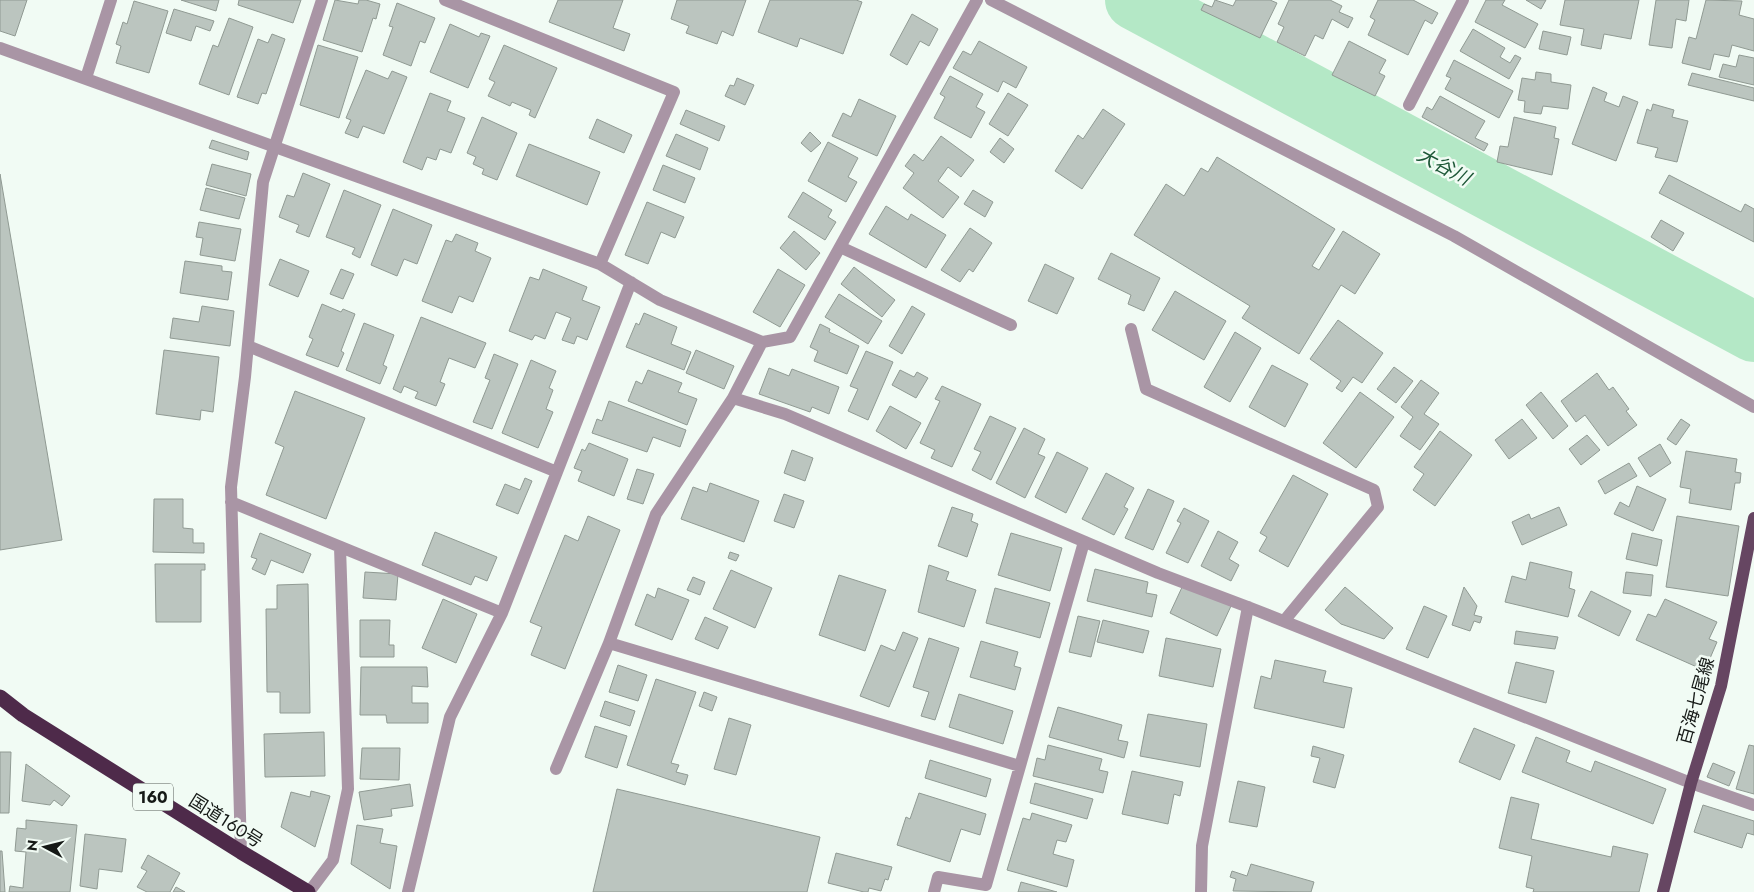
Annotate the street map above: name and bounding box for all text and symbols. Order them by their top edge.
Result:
water label: 大谷川 [1412,141,1477,193]
street label: 百海七尾線 [1671,654,1721,748]
road number: 160 [133,784,173,810]
street label: 国道160号 [184,788,268,854]
north arrow [20,822,70,872]
text: N [21,839,43,852]

